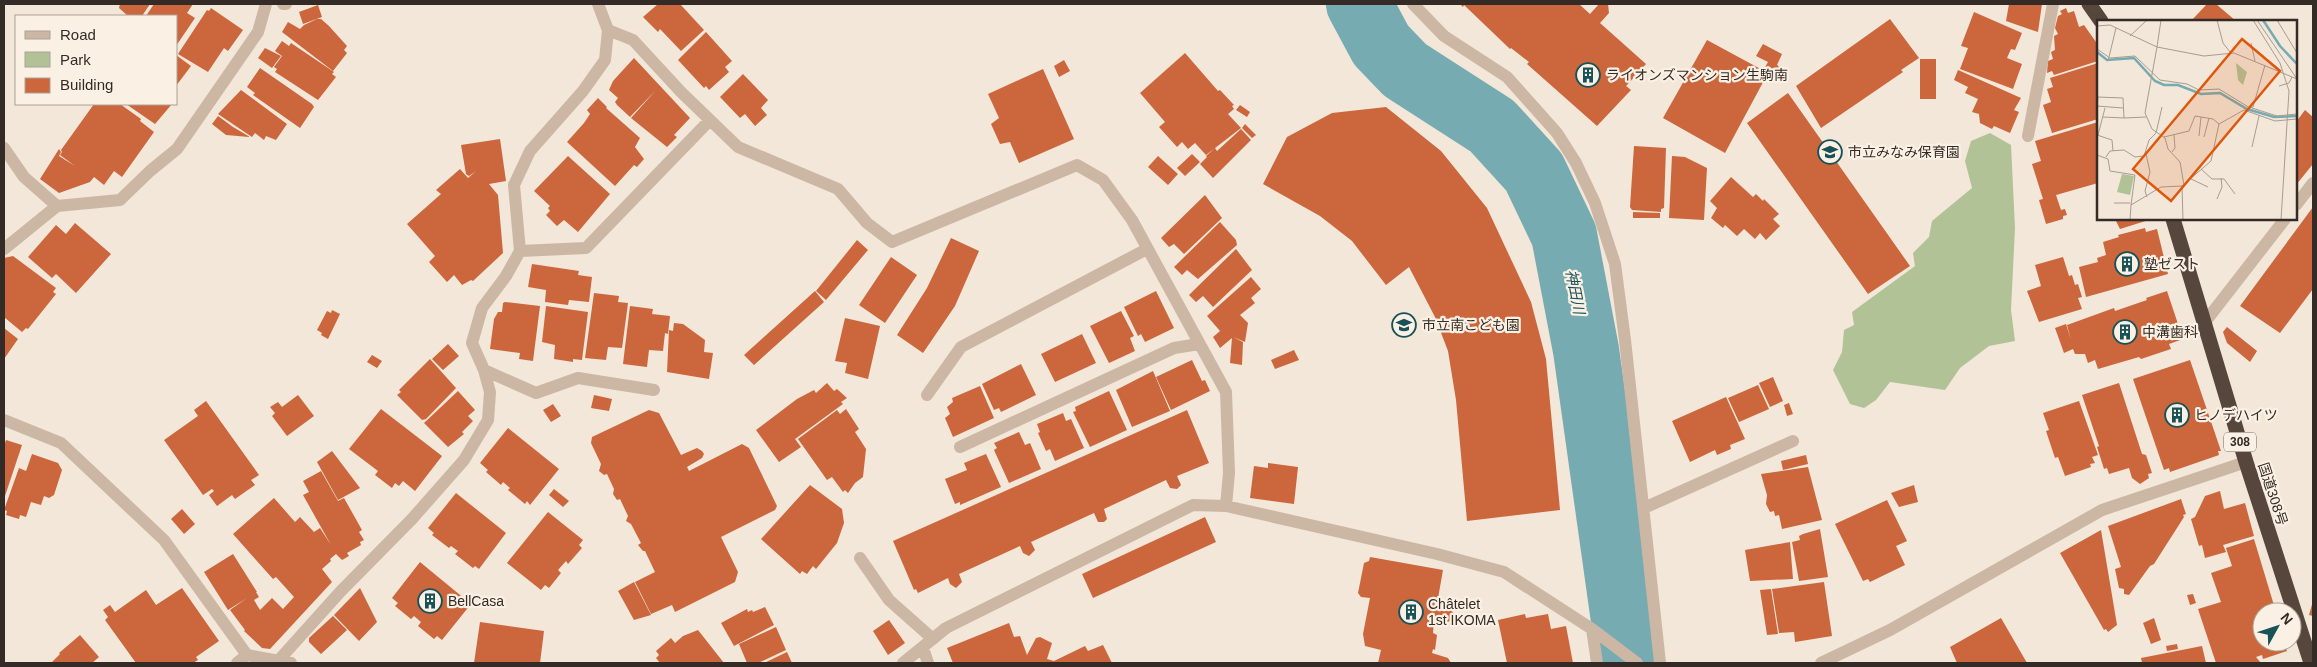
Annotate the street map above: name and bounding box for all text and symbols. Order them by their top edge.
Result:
legend [15,15,178,105]
inset map [2097,20,2297,220]
text: Road [60,26,96,43]
text: Park [60,51,91,68]
building icon: ライオンズマンション生駒南 [1575,62,1601,88]
place label: ライオンズマンション生駒南 [1606,67,1788,83]
text: Building [60,76,113,93]
school or university icon: 市立みなみ保育園 [1817,139,1843,165]
place label: 市立みなみ保育園 [1848,144,1960,160]
building icon: 塾ゼスト [2114,251,2140,277]
place label: 塾ゼスト [2144,256,2200,272]
water label: 神田川 [1563,268,1589,318]
school or university icon: 市立南こども園 [1391,312,1417,338]
place label: 市立南こども園 [1422,317,1520,333]
building icon: 中溝歯科 [2112,319,2138,345]
place label: 中溝歯科 [2142,324,2198,340]
building icon: ヒノデハイツ [2164,402,2190,428]
place label: ヒノデハイツ [2194,407,2278,423]
road number: 308 [2224,432,2256,452]
street label: 国道308号 [2255,460,2291,528]
building icon: BellCasa [417,588,443,614]
place label: BellCasa [448,593,504,609]
place label: Châtelet 1st IKOMA [1428,596,1496,628]
building icon: Châtelet 1st IKOMA [1398,599,1424,625]
north arrow [2252,602,2302,652]
text: N [2278,610,2296,628]

